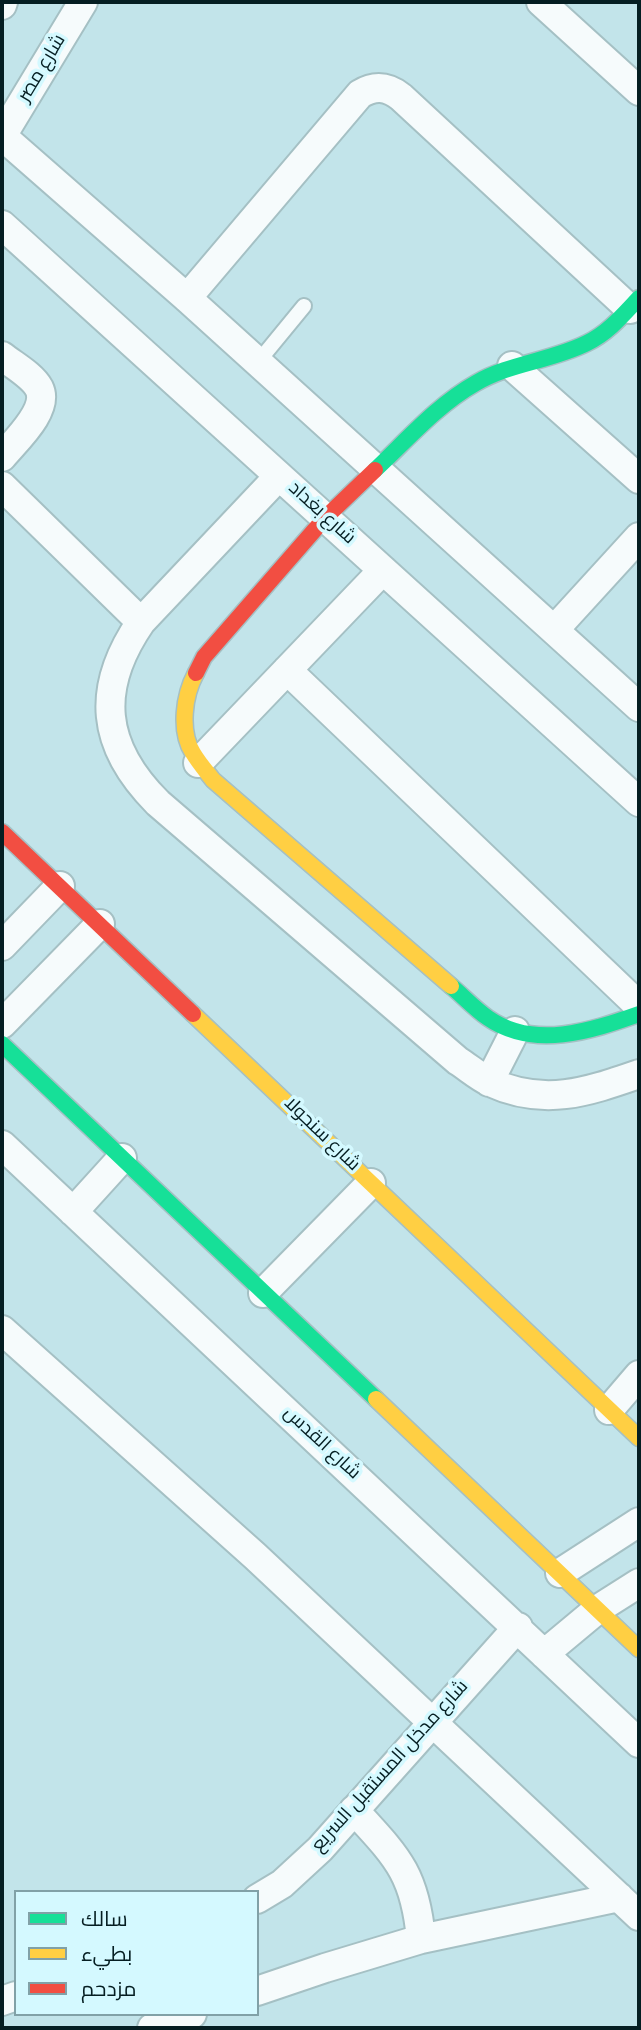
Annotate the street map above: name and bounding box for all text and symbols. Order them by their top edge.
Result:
street label: شارع مصر [14,31,72,107]
street label: شارع بغداد [283,478,359,550]
street label: شارع سنجولا [278,1093,364,1177]
street label: شارع القدس [278,1403,364,1485]
street label: شارع مدخل المستقبل السريع [308,1676,474,1858]
legend [14,1890,259,2016]
text: سالك [81,1907,128,1934]
text: بطيء [81,1942,132,1969]
text: مزدحم [81,1977,136,2004]

